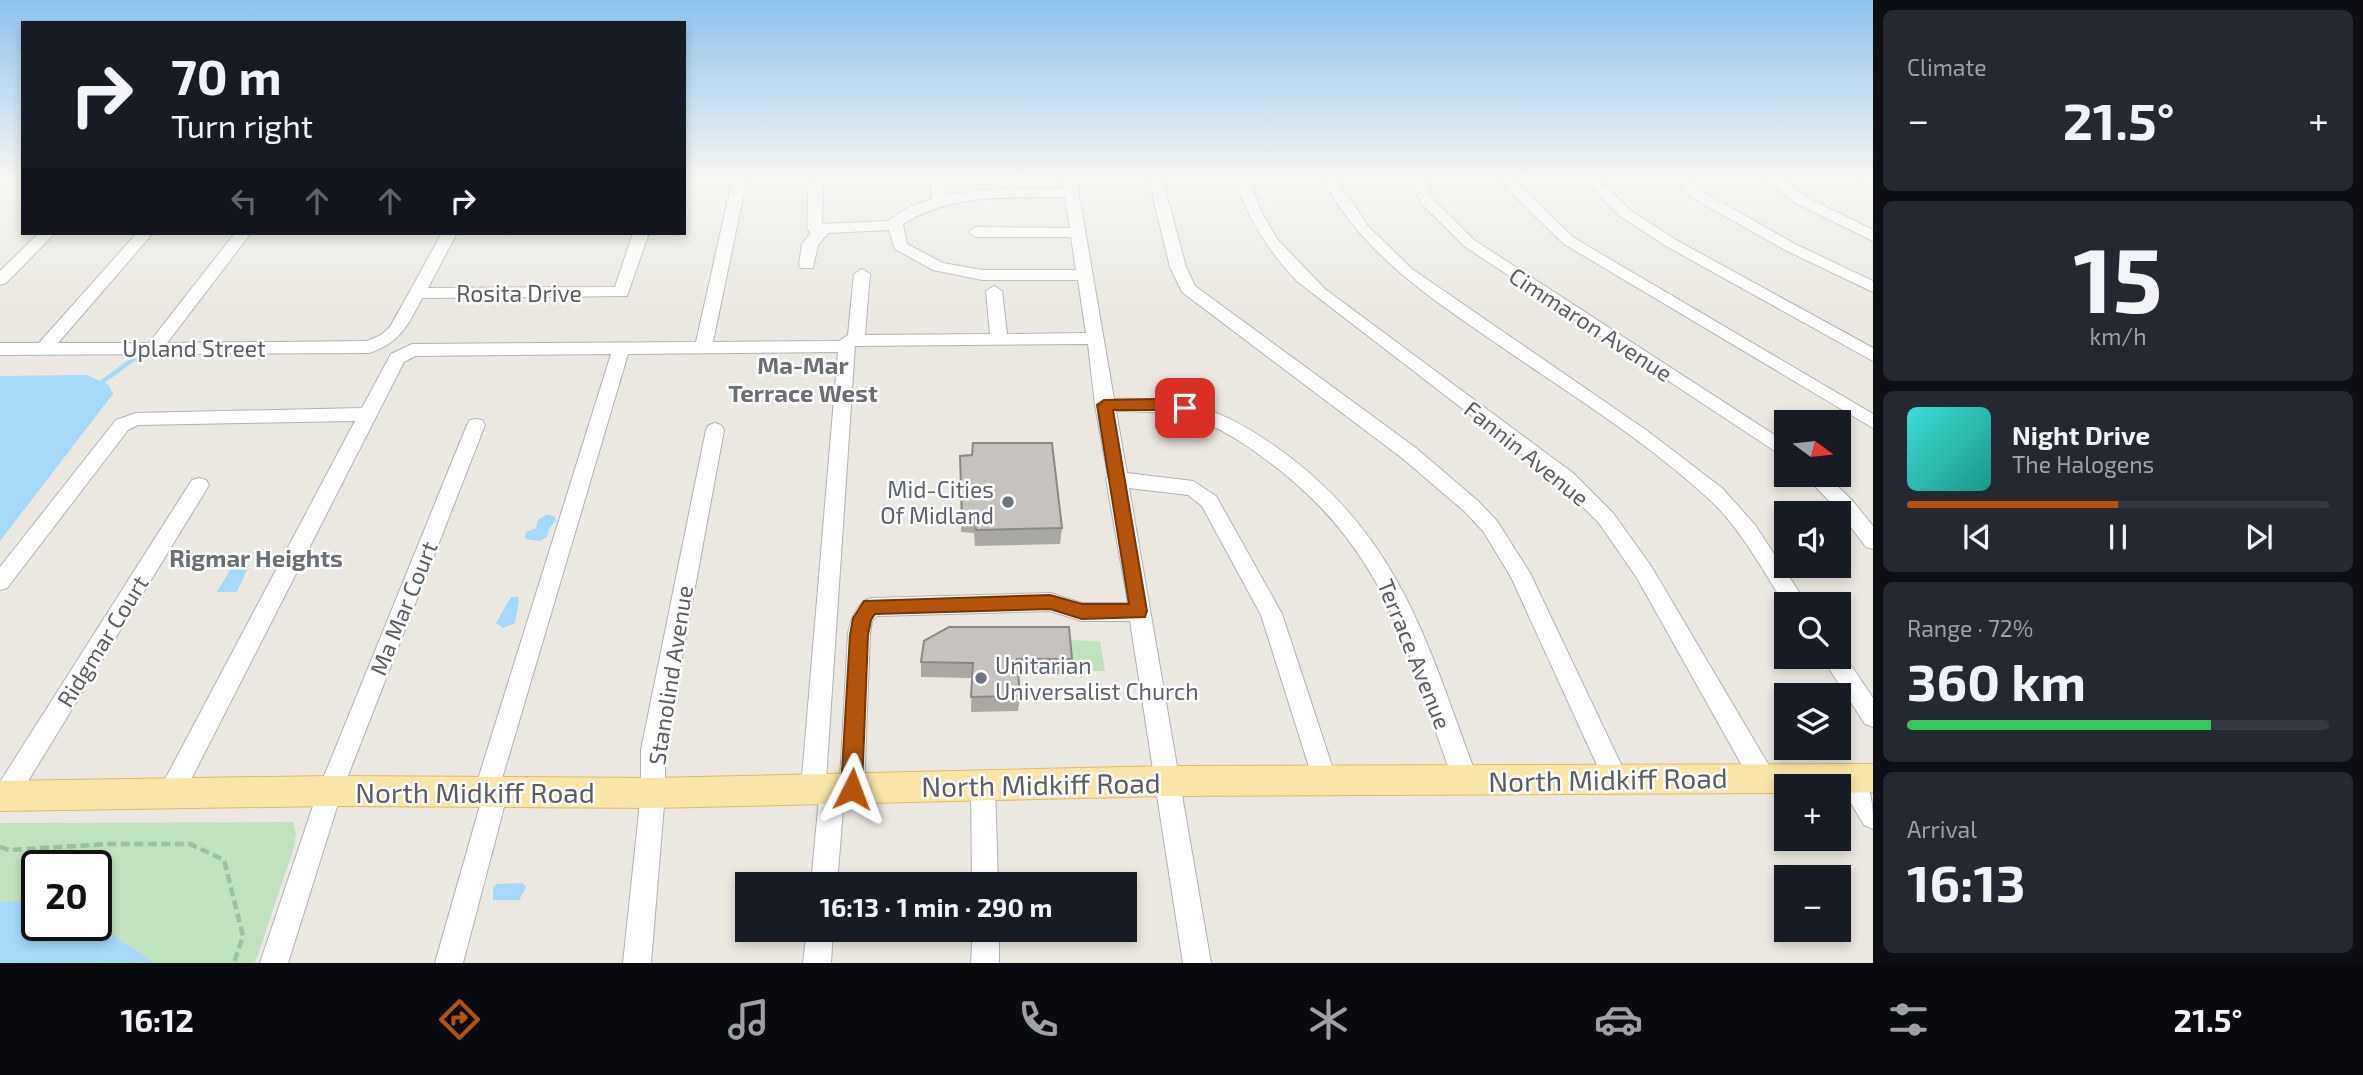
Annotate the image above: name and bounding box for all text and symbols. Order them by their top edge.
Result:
text: 70 m [171,46,282,105]
icon: right [56,49,147,140]
text: Climate [1907,53,1987,81]
text: 21.5° [2063,88,2175,150]
text: − [1907,96,1929,142]
text: + [2308,96,2329,142]
text: Turn right [171,106,313,144]
icon: left [225,182,263,220]
icon: ahead [298,182,336,220]
icon: ahead [371,182,409,220]
icon: right [444,182,482,220]
text: 15 [2073,222,2163,331]
street label: Cimmaron Avenue [1504,261,1678,387]
street label: Rosita Drive [456,279,582,307]
text: km/h [2089,322,2147,350]
street label: Upland Street [122,334,266,362]
district label: Ma-Mar Terrace West [728,350,878,407]
pin [1155,378,1215,438]
icon: arrive [1166,389,1204,427]
street label: Fannin Avenue [1459,394,1595,512]
north arrow [1774,410,1852,486]
map controls [1774,410,1851,942]
text: Night Drive [2012,419,2150,450]
text: The Halogens [2012,450,2154,478]
place label: Mid-Cities Of Midland [880,475,994,529]
marker: Mid-Cities Of Midland [1000,494,1016,510]
button: sound [1774,501,1851,578]
icon: previous [1958,518,1996,556]
icon: pause [2099,518,2137,556]
icon: next [2240,518,2278,556]
street label: Ma Mar Court [363,537,443,679]
district label: Rigmar Heights [169,543,343,572]
street label: Ridgmar Court [50,570,154,712]
street label: Terrace Avenue [1372,575,1458,733]
street label: Stanolind Avenue [642,583,698,767]
button: search [1774,592,1851,669]
text: Range · 72% [1907,614,2033,642]
text: 360 km [1907,649,2086,711]
place label: Unitarian Universalist Church [995,651,1199,705]
marker: Unitarian Universalist Church [973,670,989,686]
button: layers [1774,683,1851,760]
position arrow [815,752,889,826]
street label: North Midkiff Road [1488,760,1728,798]
street label: North Midkiff Road [921,765,1161,803]
button: + [1774,774,1851,851]
street label: North Midkiff Road [355,775,595,809]
text: Arrival [1907,815,1977,843]
speed limit sign: 20 [21,850,112,941]
text: 16:13 [1907,850,2025,912]
button: − [1774,865,1851,942]
text: 16:13 · 1 min · 290 m [820,891,1052,922]
icon: directions [435,995,484,1044]
icon: music [724,995,773,1044]
icon: phone [1014,995,1063,1044]
icon: climate [1304,995,1353,1044]
icon: car [1594,995,1643,1044]
icon: filters [1884,995,1933,1044]
text: 16:12 [120,1000,194,1038]
text: 21.5° [2174,1000,2242,1038]

